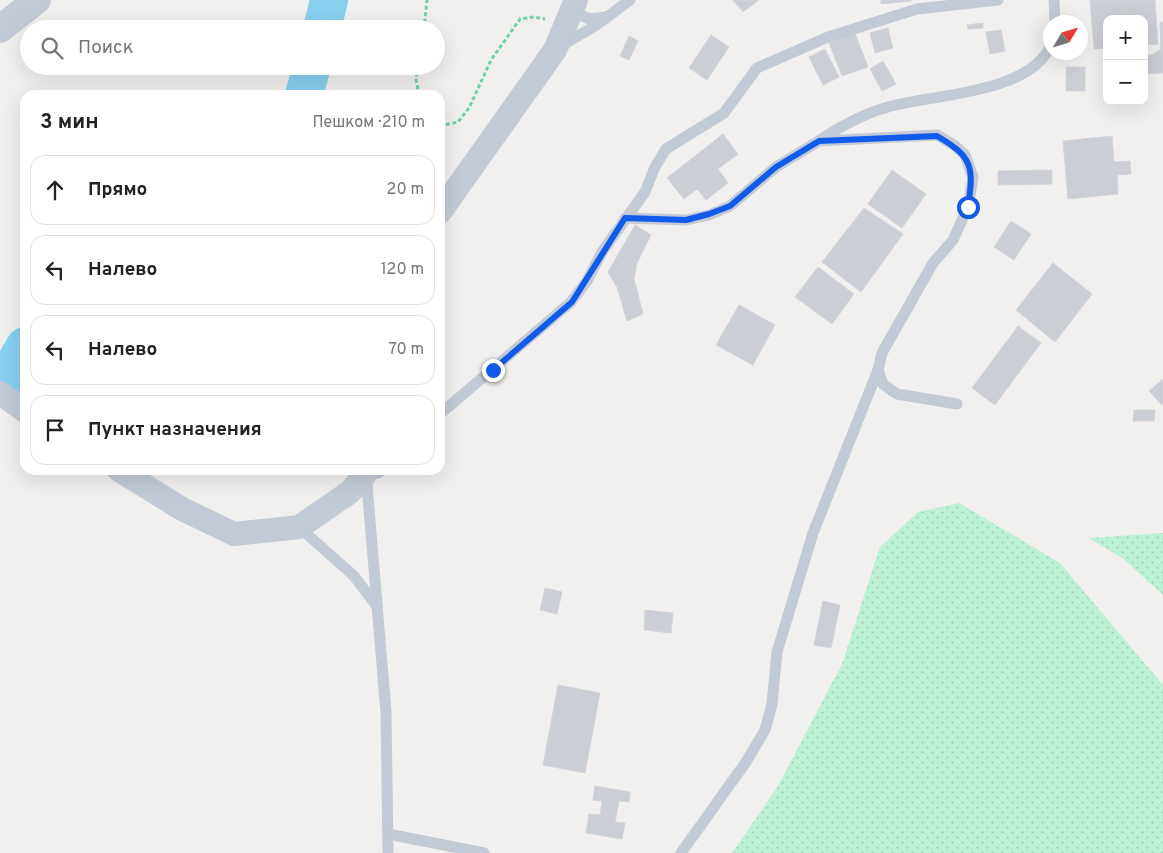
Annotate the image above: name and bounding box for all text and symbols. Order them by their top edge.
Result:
north arrow [1043,15,1088,60]
map controls [1103,15,1148,105]
button: + [1103,15,1148,60]
search box [20,20,445,75]
icon: search [38,34,66,62]
text: Поиск [78,36,134,60]
button: − [1103,60,1148,105]
text: 3 мин [40,109,99,136]
text: Пешком · 210 m [312,113,425,133]
icon: ahead [41,176,69,204]
text: Прямо [88,178,147,202]
text: 20 m [387,180,424,200]
route start [957,196,980,219]
icon: left [41,256,69,284]
text: Налево [88,258,157,282]
text: 120 m [381,260,424,280]
icon: left [41,336,69,364]
text: Налево [88,338,157,362]
text: 70 m [389,340,424,360]
route end [482,359,505,382]
icon: arrive [41,416,69,444]
text: Пункт назначения [88,418,262,442]

